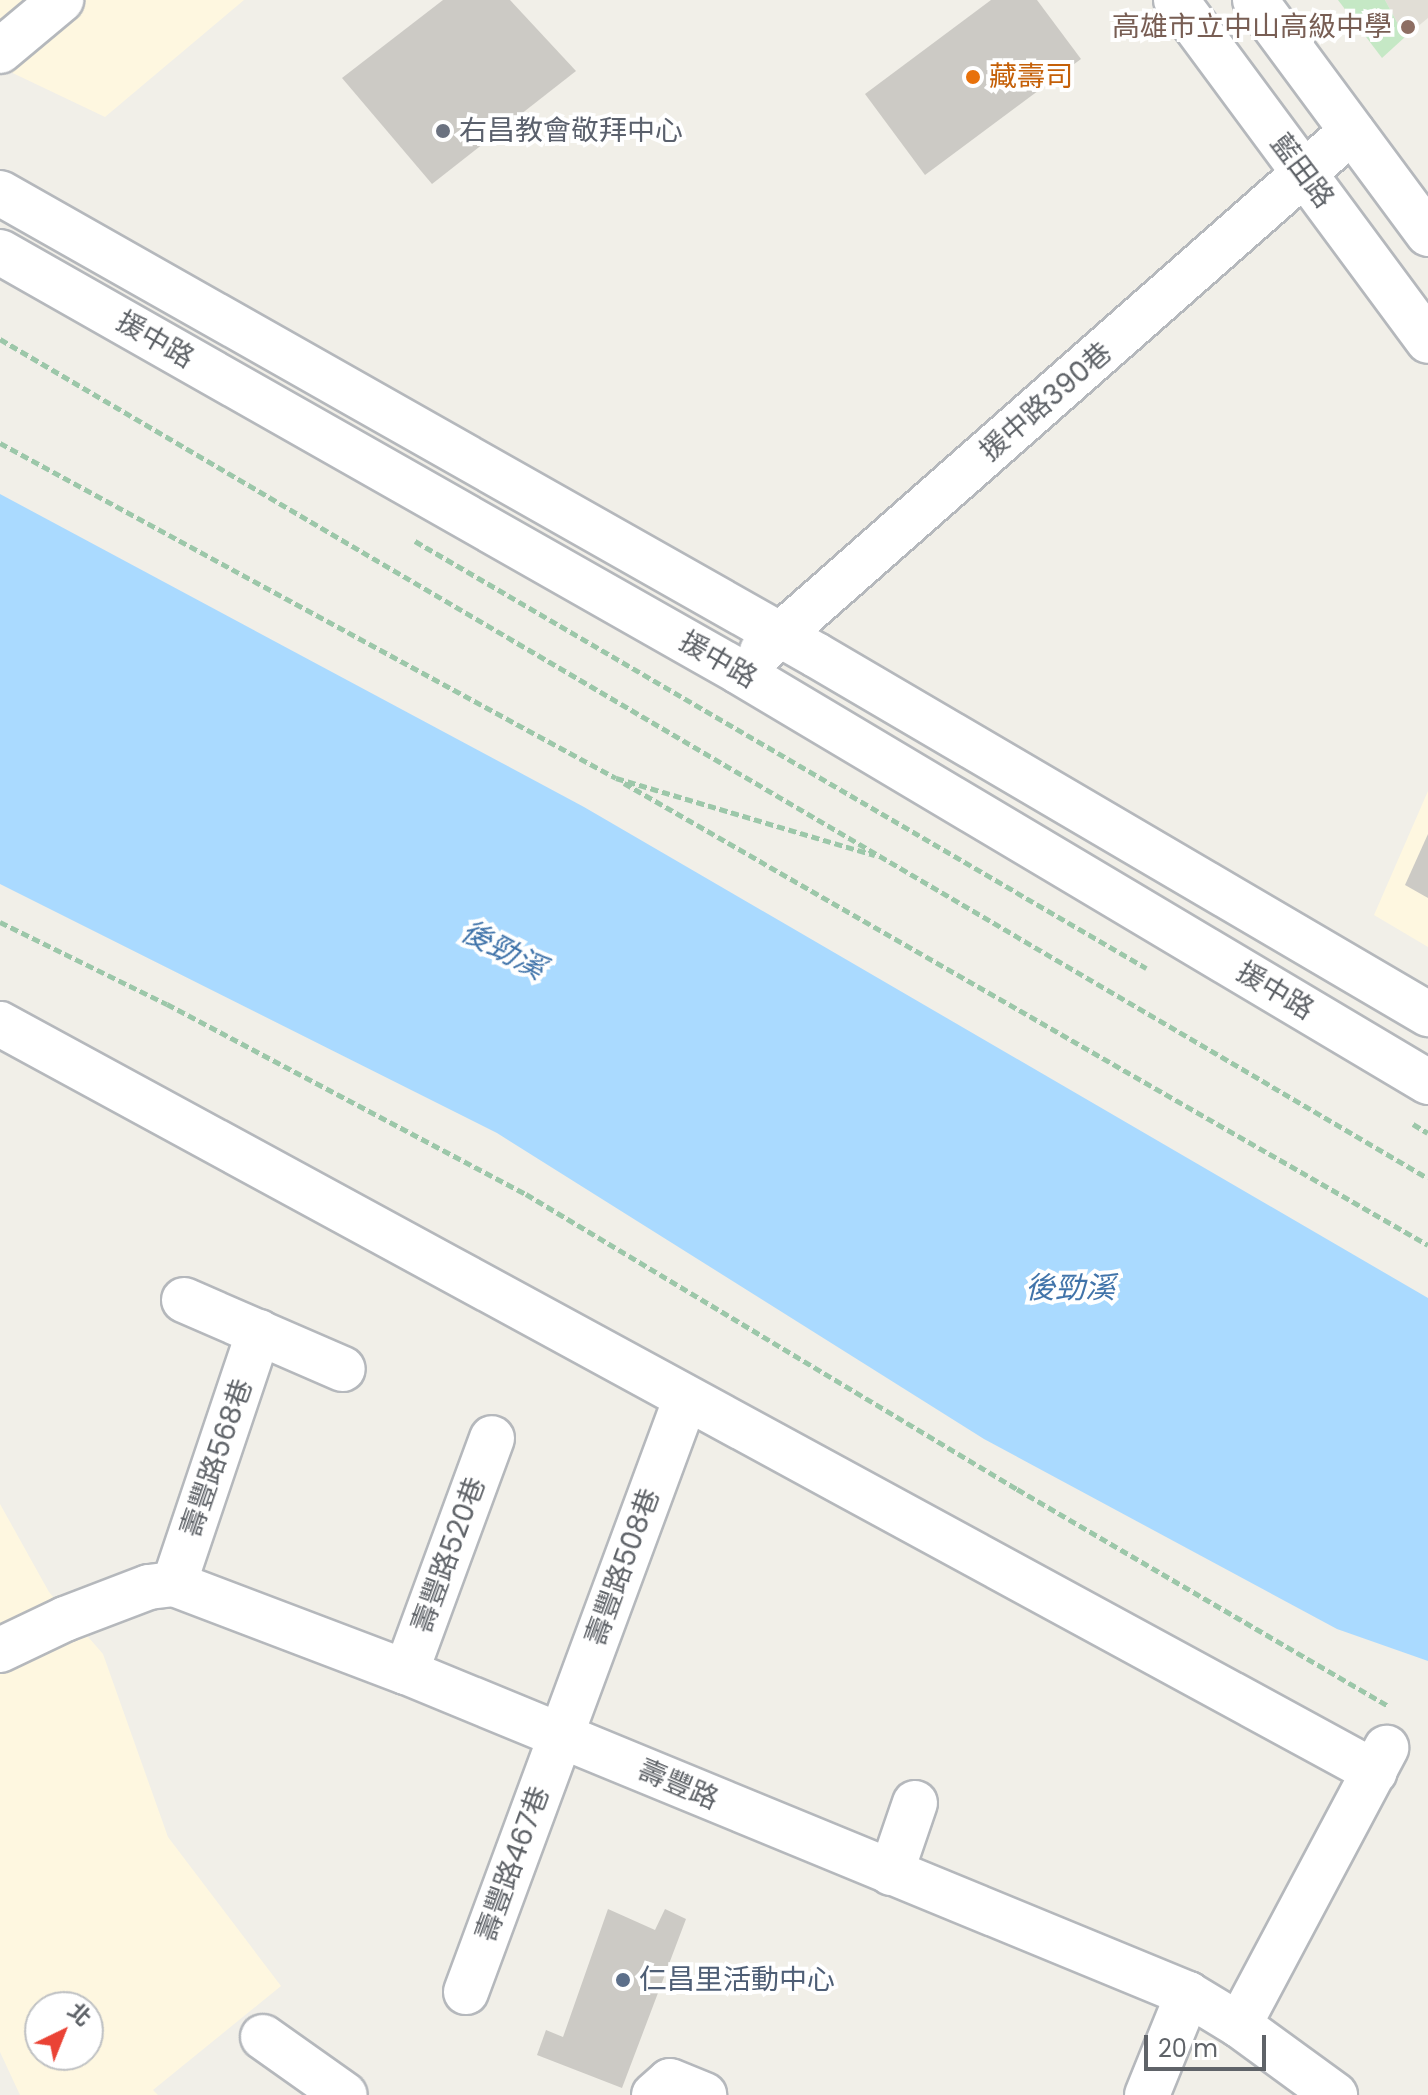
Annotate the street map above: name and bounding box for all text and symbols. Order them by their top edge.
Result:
place label: 高雄市立中山高級中學 [1112,10,1392,44]
marker: 高雄市立中山高級中學 [1399,18,1417,36]
place label: 藏壽司 [989,60,1073,94]
marker: 藏壽司 [964,68,982,86]
place label: 右昌教會敬拜中心 [459,114,683,148]
marker: 右昌教會敬拜中心 [434,122,452,140]
street label: 藍田路 [1263,127,1341,215]
street label: 援中路 [110,304,200,376]
street label: 援中路390巷 [973,336,1119,468]
street label: 援中路 [673,624,763,696]
water label: 後勁溪 [455,913,551,987]
street label: 援中路 [1230,955,1320,1027]
water label: 後勁溪 [1025,1270,1115,1306]
street label: 壽豐路568巷 [174,1375,260,1541]
street label: 壽豐路520巷 [405,1473,493,1637]
street label: 壽豐路508巷 [579,1484,667,1650]
street label: 壽豐路 [633,1753,723,1817]
street label: 壽豐路467巷 [469,1782,557,1946]
place label: 仁昌里活動中心 [639,1963,835,1997]
marker: 仁昌里活動中心 [614,1971,632,1989]
north arrow [24,1991,104,2071]
text: 北 [61,1996,98,2033]
scale bar [1148,2019,1270,2069]
text: 20 m [1158,2032,1218,2065]

